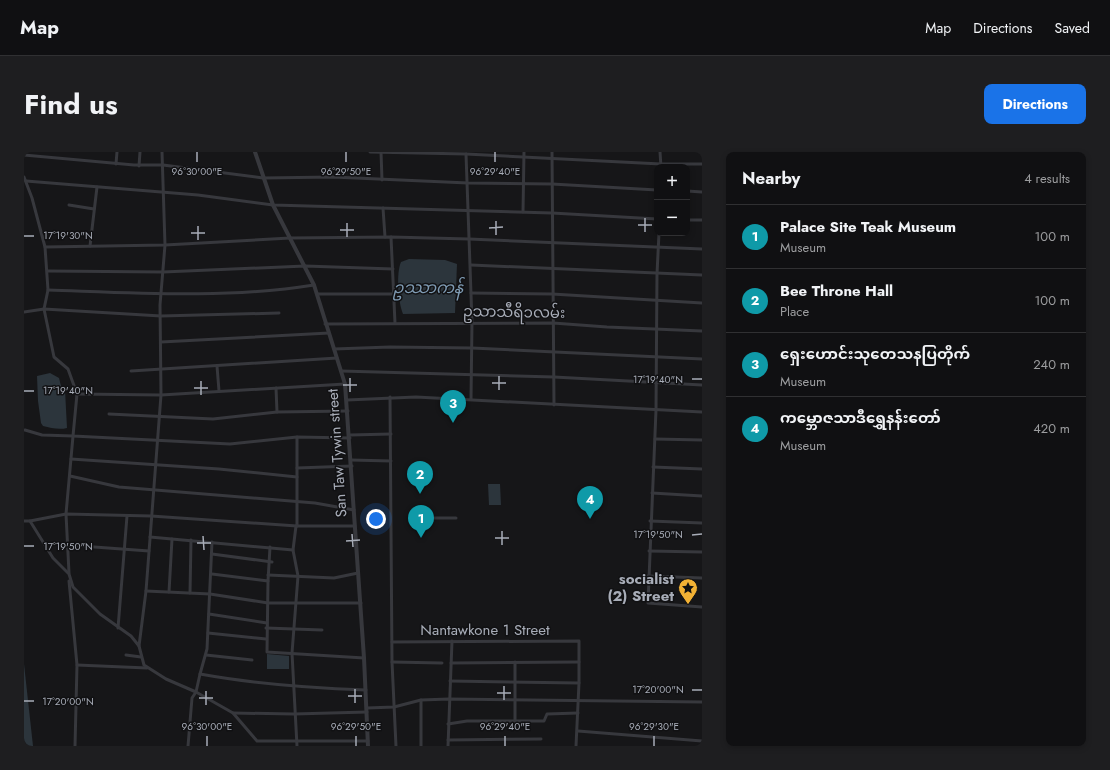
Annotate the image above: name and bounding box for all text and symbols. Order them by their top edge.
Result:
text: Map [20,14,59,41]
text: Map [925,18,951,38]
text: Directions [973,18,1033,38]
text: Saved [1055,18,1090,38]
text: Find us [24,84,118,125]
button: Directions [984,84,1086,124]
text: 96°30'00"E [172,164,222,179]
text: 96°29'50"E [321,164,371,179]
text: 96°29'40"E [470,164,520,179]
map controls [654,164,690,236]
button: + [654,164,690,200]
text: Nearby [742,166,800,190]
text: 4 results [1024,169,1070,188]
button: − [654,200,690,236]
text: Palace Site Teak Museum [780,216,956,238]
text: 1 [752,227,758,246]
text: 100 m [1035,227,1070,246]
text: 17°19'30"N [43,228,93,243]
text: Museum [780,238,826,257]
water label: ဥဿာကန် [393,276,466,301]
text: Bee Throne Hall [780,280,893,302]
text: 2 [751,291,759,310]
text: 100 m [1035,291,1070,310]
street label: ဥသာသီရိ၁လမ်း [463,300,565,325]
text: Place [780,302,809,321]
text: ရှေးဟောင်းသုတေသနပြတိုက် [780,343,970,365]
text: 3 [751,355,759,374]
text: 240 m [1033,355,1070,374]
text: 17°19'40"N [633,372,683,387]
text: Museum [780,372,826,391]
text: 17°19'40"N [43,383,93,398]
street label: San Taw Tywin street [322,388,352,518]
pin: 3 [440,390,466,423]
text: ကမ္ဘောဇသာဒီရွှေနန်းတော် [780,407,941,429]
text: 4 [750,419,760,438]
text: 420 m [1033,419,1070,438]
text: Museum [780,436,826,455]
pin: 2 [407,461,433,494]
pin: 4 [577,486,603,519]
pin: 1 [408,505,434,538]
your location [366,509,386,529]
text: 17°19'50"N [633,527,683,542]
text: 17°19'50"N [43,539,93,554]
place label: socialist (2) Street [607,568,674,607]
place icon: socialist (2) Street [677,577,699,605]
street label: Nantawkone 1 Street [420,619,550,641]
text: 17°20'00"N [632,682,684,697]
text: 17°20'00"N [42,694,94,709]
text: 96°30'00"E [182,719,232,734]
text: 96°29'50"E [331,719,381,734]
text: 96°29'40"E [480,719,530,734]
text: 96°29'30"E [629,719,679,734]

